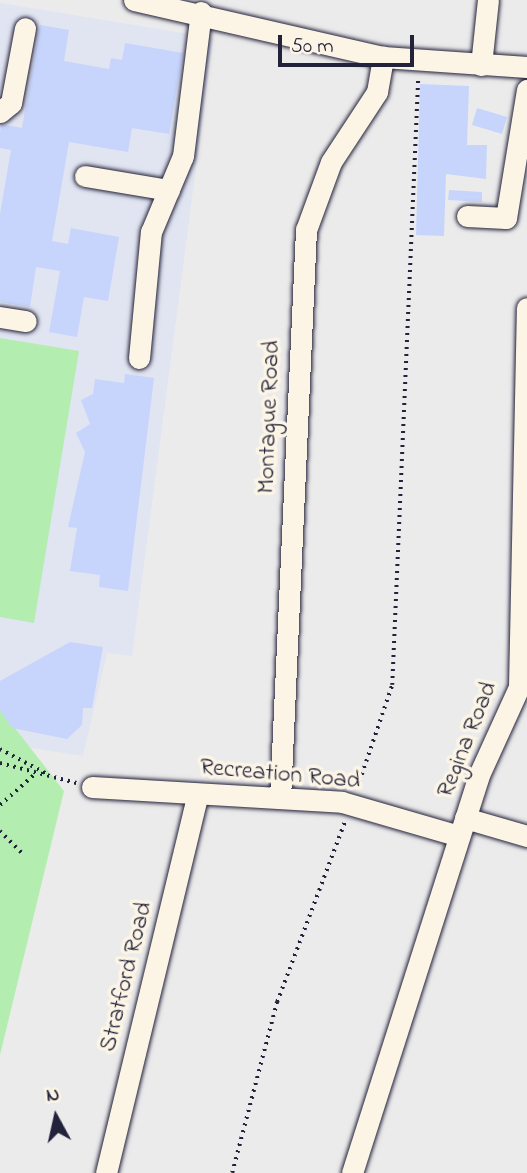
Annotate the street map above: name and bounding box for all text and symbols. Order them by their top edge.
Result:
scale bar [282,21,419,65]
text: 50 m [291,32,334,62]
street label: Montague Road [253,340,287,494]
street label: Regina Road [432,678,504,802]
street label: Recreation Road [199,754,361,796]
street label: Stratford Road [94,899,160,1055]
text: N [45,1081,61,1110]
north arrow [21,1082,91,1152]

